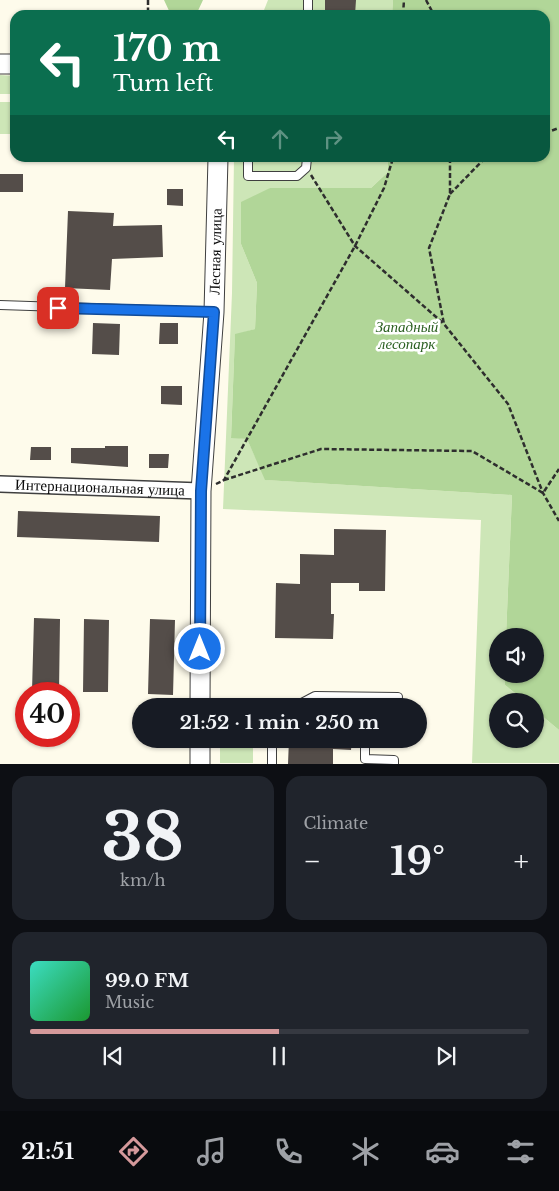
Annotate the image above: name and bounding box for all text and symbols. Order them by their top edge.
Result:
text: 170 m [113,27,221,70]
icon: left [30,30,95,95]
text: Turn left [113,70,213,97]
icon: left [213,125,241,153]
icon: ahead [266,125,294,153]
icon: right [319,125,347,153]
street label: Лесная улица [204,208,226,295]
pin [37,287,79,329]
icon: arrive [44,294,72,322]
park label: Западный лесопарк [376,317,439,353]
street label: Интернациональная улица [15,475,186,499]
position arrow [173,622,225,674]
map controls [489,628,544,748]
button: sound [489,628,544,683]
speed limit sign: 40 [15,682,80,747]
button: search [489,693,544,748]
text: 21:52 · 1 min · 250 m [180,711,379,734]
text: 38 [101,797,184,878]
text: Climate [304,813,368,833]
text: 19° [390,838,445,885]
text: − [304,844,321,879]
text: + [514,844,529,879]
text: km/h [120,870,165,890]
text: 99.0 FM [105,969,189,992]
text: Music [105,992,154,1012]
icon: previous [99,1042,127,1070]
icon: pause [265,1042,293,1070]
icon: next [432,1042,460,1070]
icon: directions [116,1134,151,1169]
icon: music [194,1134,229,1169]
icon: phone [271,1134,306,1169]
icon: climate [348,1134,383,1169]
icon: car [425,1134,460,1169]
icon: filters [503,1134,538,1169]
text: 21:51 [21,1138,74,1165]

